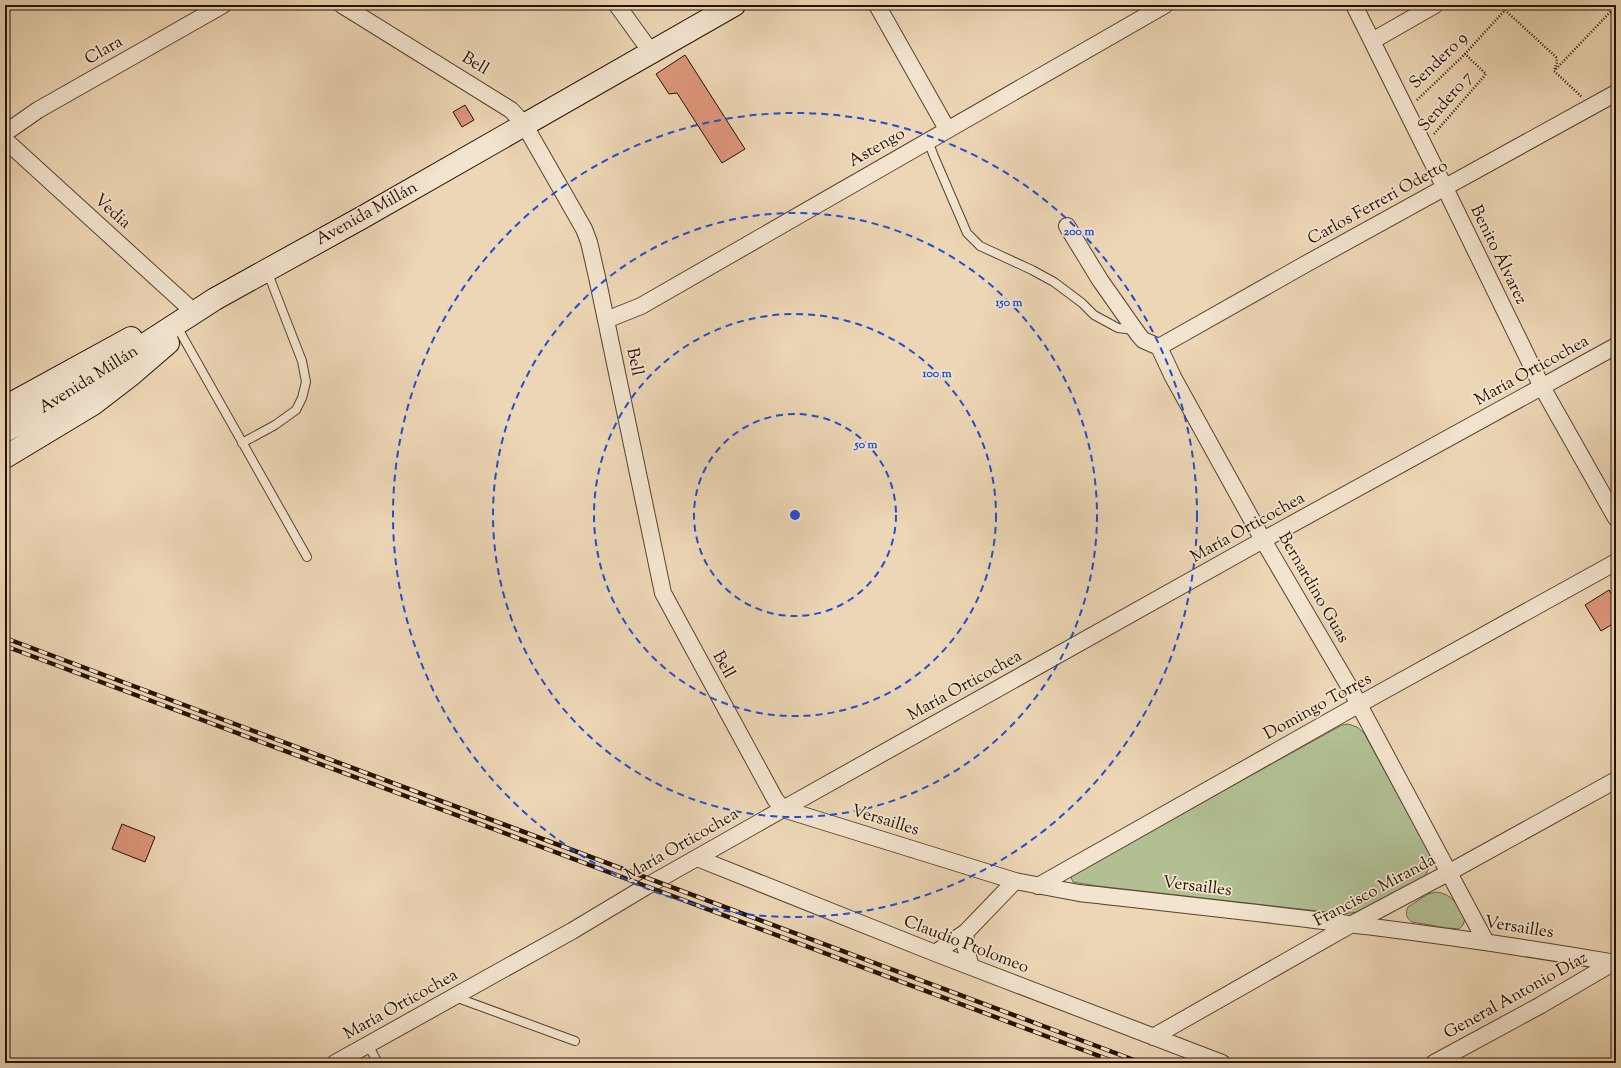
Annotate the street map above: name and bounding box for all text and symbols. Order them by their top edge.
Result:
street label: Sendero 9 [1404,27,1474,95]
street label: Clara [81,30,128,71]
street label: Bell [457,46,493,82]
street label: Sendero 7 [1413,66,1479,137]
street label: Astengo [844,122,910,174]
street label: Carlos Ferreri Odetto [1304,154,1452,252]
street label: Avenida Millán [312,176,422,252]
street label: Vedia [88,189,136,235]
street label: Benito Álvarez [1464,201,1532,309]
text: 200 m [1064,223,1094,241]
text: 150 m [994,294,1023,312]
street label: María Orticochea [1470,330,1594,412]
street label: Avenida Millán [35,340,143,420]
street label: Bell [619,346,649,378]
text: 100 m [921,365,952,383]
text: 50 m [854,436,878,454]
street label: María Orticochea [1186,487,1310,569]
centre of rings [788,508,802,522]
street label: Bernardino Guas [1271,528,1355,648]
street label: María Orticochea [903,645,1027,727]
street label: Bell [706,647,740,683]
street label: Domingo Torres [1260,667,1376,747]
street label: Versailles [848,799,922,843]
street label: María Orticochea [621,803,743,887]
street label: Francisco Miranda [1310,849,1440,933]
street label: Versailles [1161,871,1233,903]
street label: Claudio Ptolomeo [900,910,1032,980]
street label: Versailles [1483,911,1556,945]
street label: General Antonio Díaz [1440,946,1592,1046]
street label: María Orticochea [339,964,463,1046]

